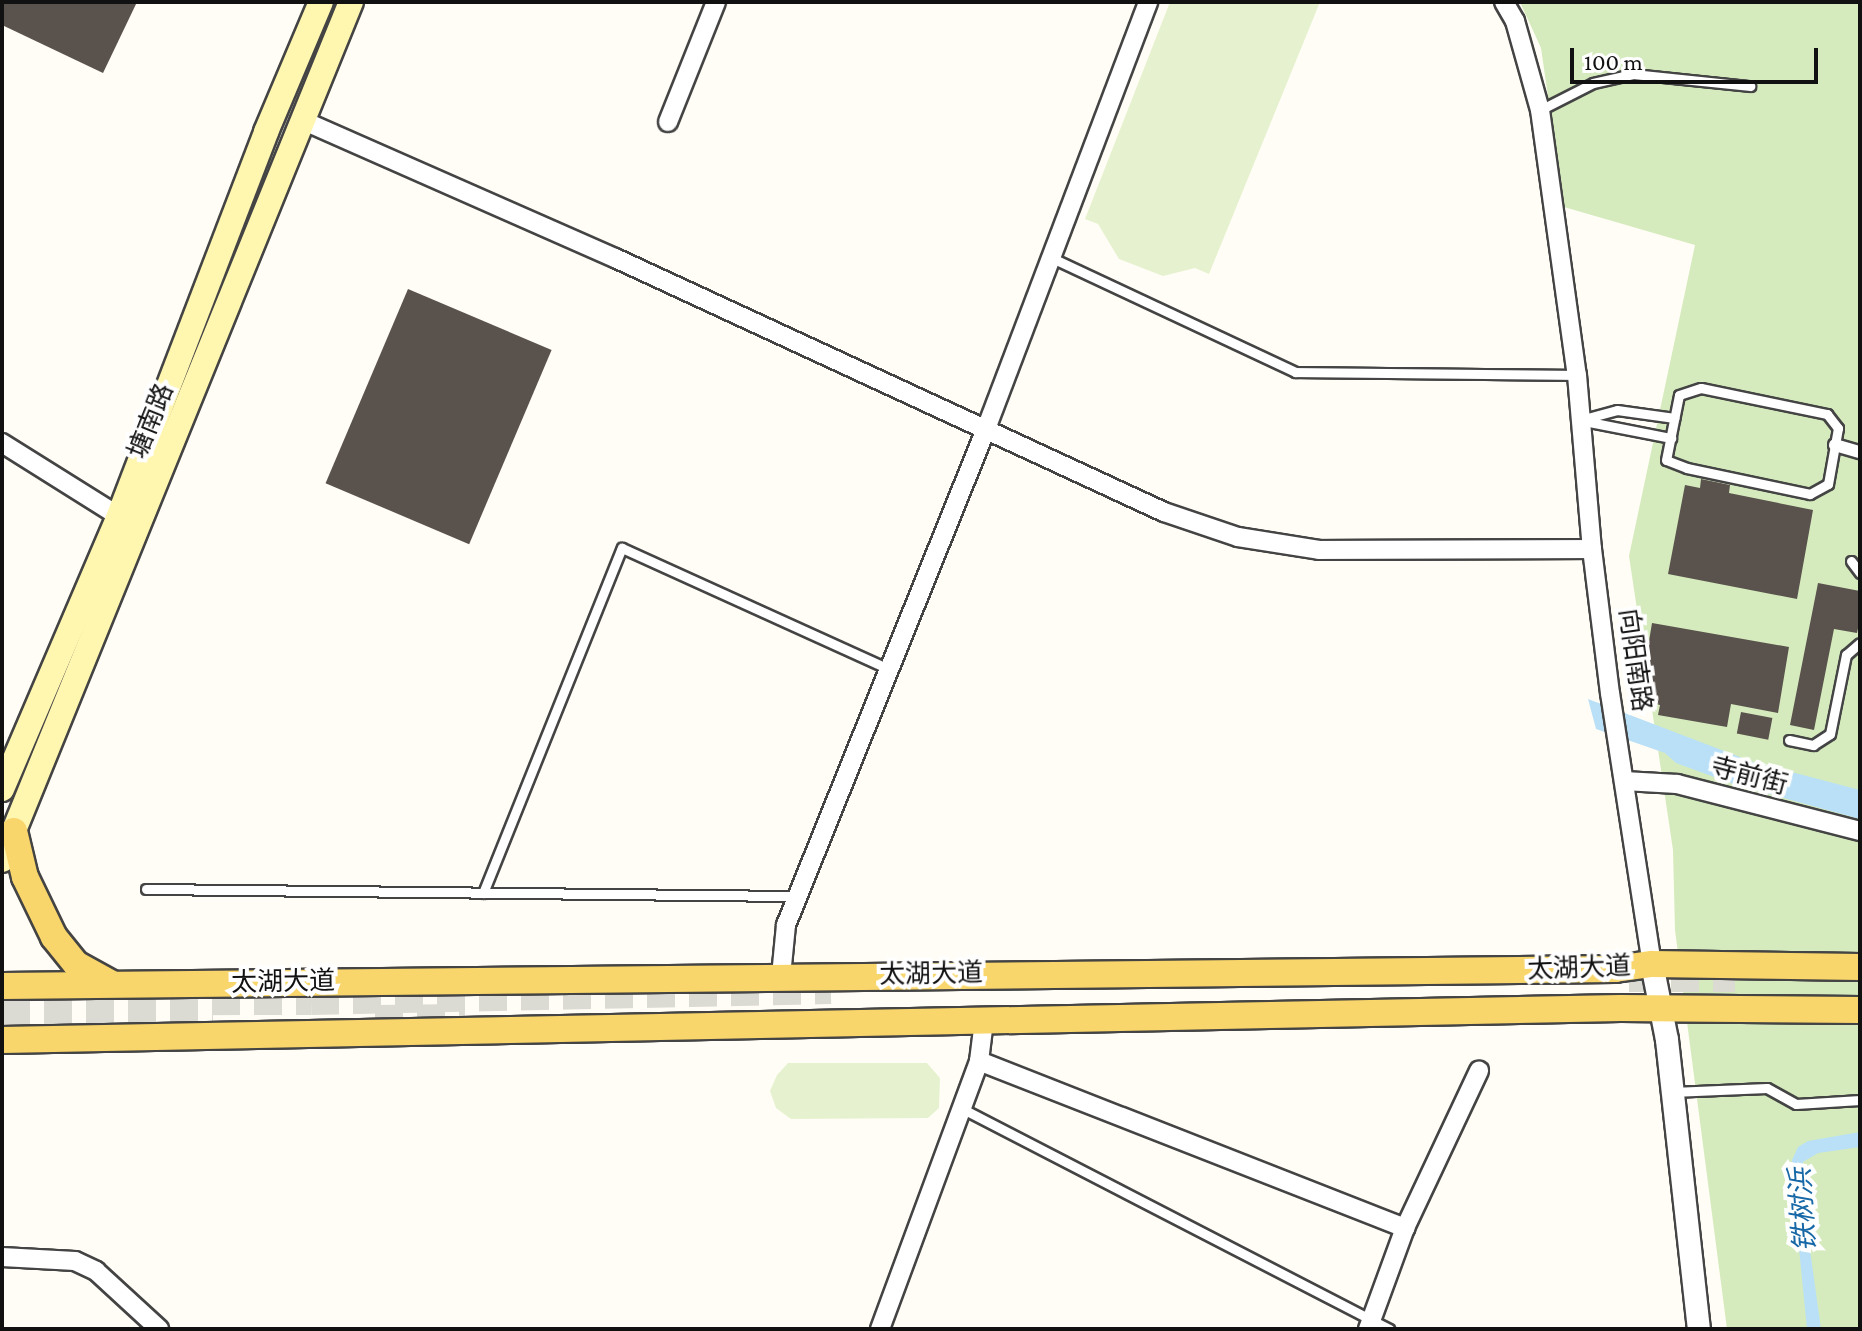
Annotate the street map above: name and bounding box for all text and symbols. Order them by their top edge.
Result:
scale bar [1574,32,1822,82]
text: 100 m [1584,48,1643,75]
street label: 塘南路 [122,379,180,463]
street label: 向阳南路 [1612,606,1658,714]
street label: 寺前街 [1707,751,1791,801]
street label: 太湖大道 [1526,951,1632,985]
street label: 太湖大道 [879,957,983,991]
street label: 太湖大道 [231,965,335,999]
water label: 铁树浜 [1783,1167,1823,1253]

